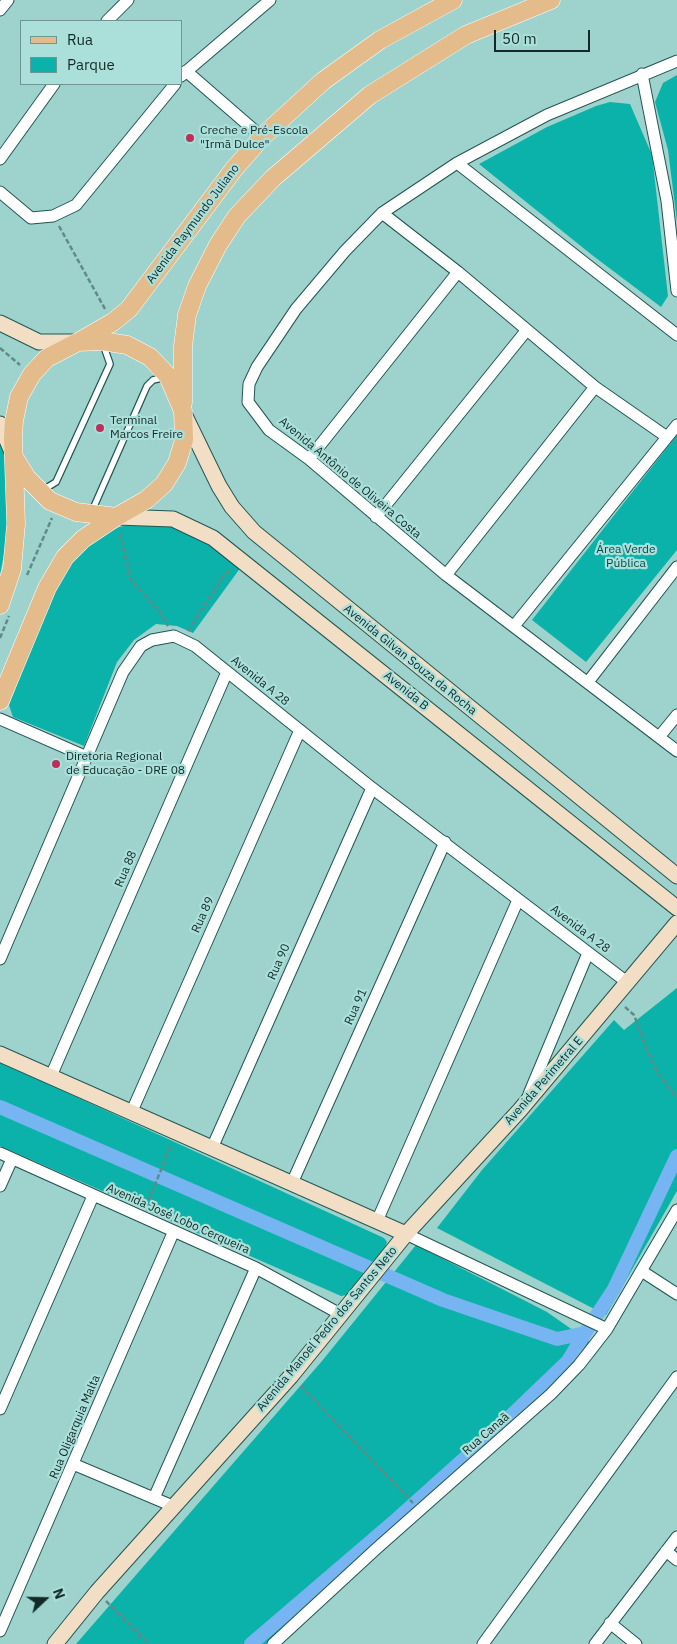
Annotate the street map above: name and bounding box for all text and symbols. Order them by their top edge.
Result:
legend [20,20,182,85]
scale bar [497,20,593,52]
text: 50 m [502,29,537,48]
text: Rua [67,30,93,49]
text: Parque [67,55,115,74]
place label: Creche e Pré-Escola "Irmã Dulce" [200,124,308,152]
marker: Creche e Pré-Escola "Irmã Dulce" [184,132,196,144]
street label: Avenida Raymundo Juliano [143,162,243,286]
place label: Terminal Marcos Freire [110,414,183,442]
street label: Avenida Antônio de Oliveira Costa [276,414,424,542]
marker: Terminal Marcos Freire [94,422,106,434]
park label: Área Verde Pública [596,543,656,571]
street label: Avenida Gilvan Souza da Rocha [341,602,479,718]
street label: Avenida A 28 [228,653,292,709]
street label: Avenida B [381,669,431,713]
place label: Diretoria Regional de Educação - DRE 08 [66,750,185,778]
marker: Diretoria Regional de Educação - DRE 08 [50,758,62,770]
street label: Rua 88 [112,849,140,889]
street label: Rua 89 [189,895,217,935]
street label: Avenida A 28 [547,902,613,956]
street label: Rua 90 [265,942,293,982]
street label: Rua 91 [342,987,370,1027]
street label: Avenida Perimetral E [502,1034,586,1128]
street label: Avenida José Lobo Cerqueira [104,1181,252,1257]
street label: Avenida Manoel Pedro dos Santos Neto [254,1244,400,1414]
street label: Rua Oligarquia Malta [47,1373,103,1481]
street label: Rua Canaã [460,1410,512,1458]
north arrow [20,1574,70,1624]
text: N [49,1586,69,1602]

